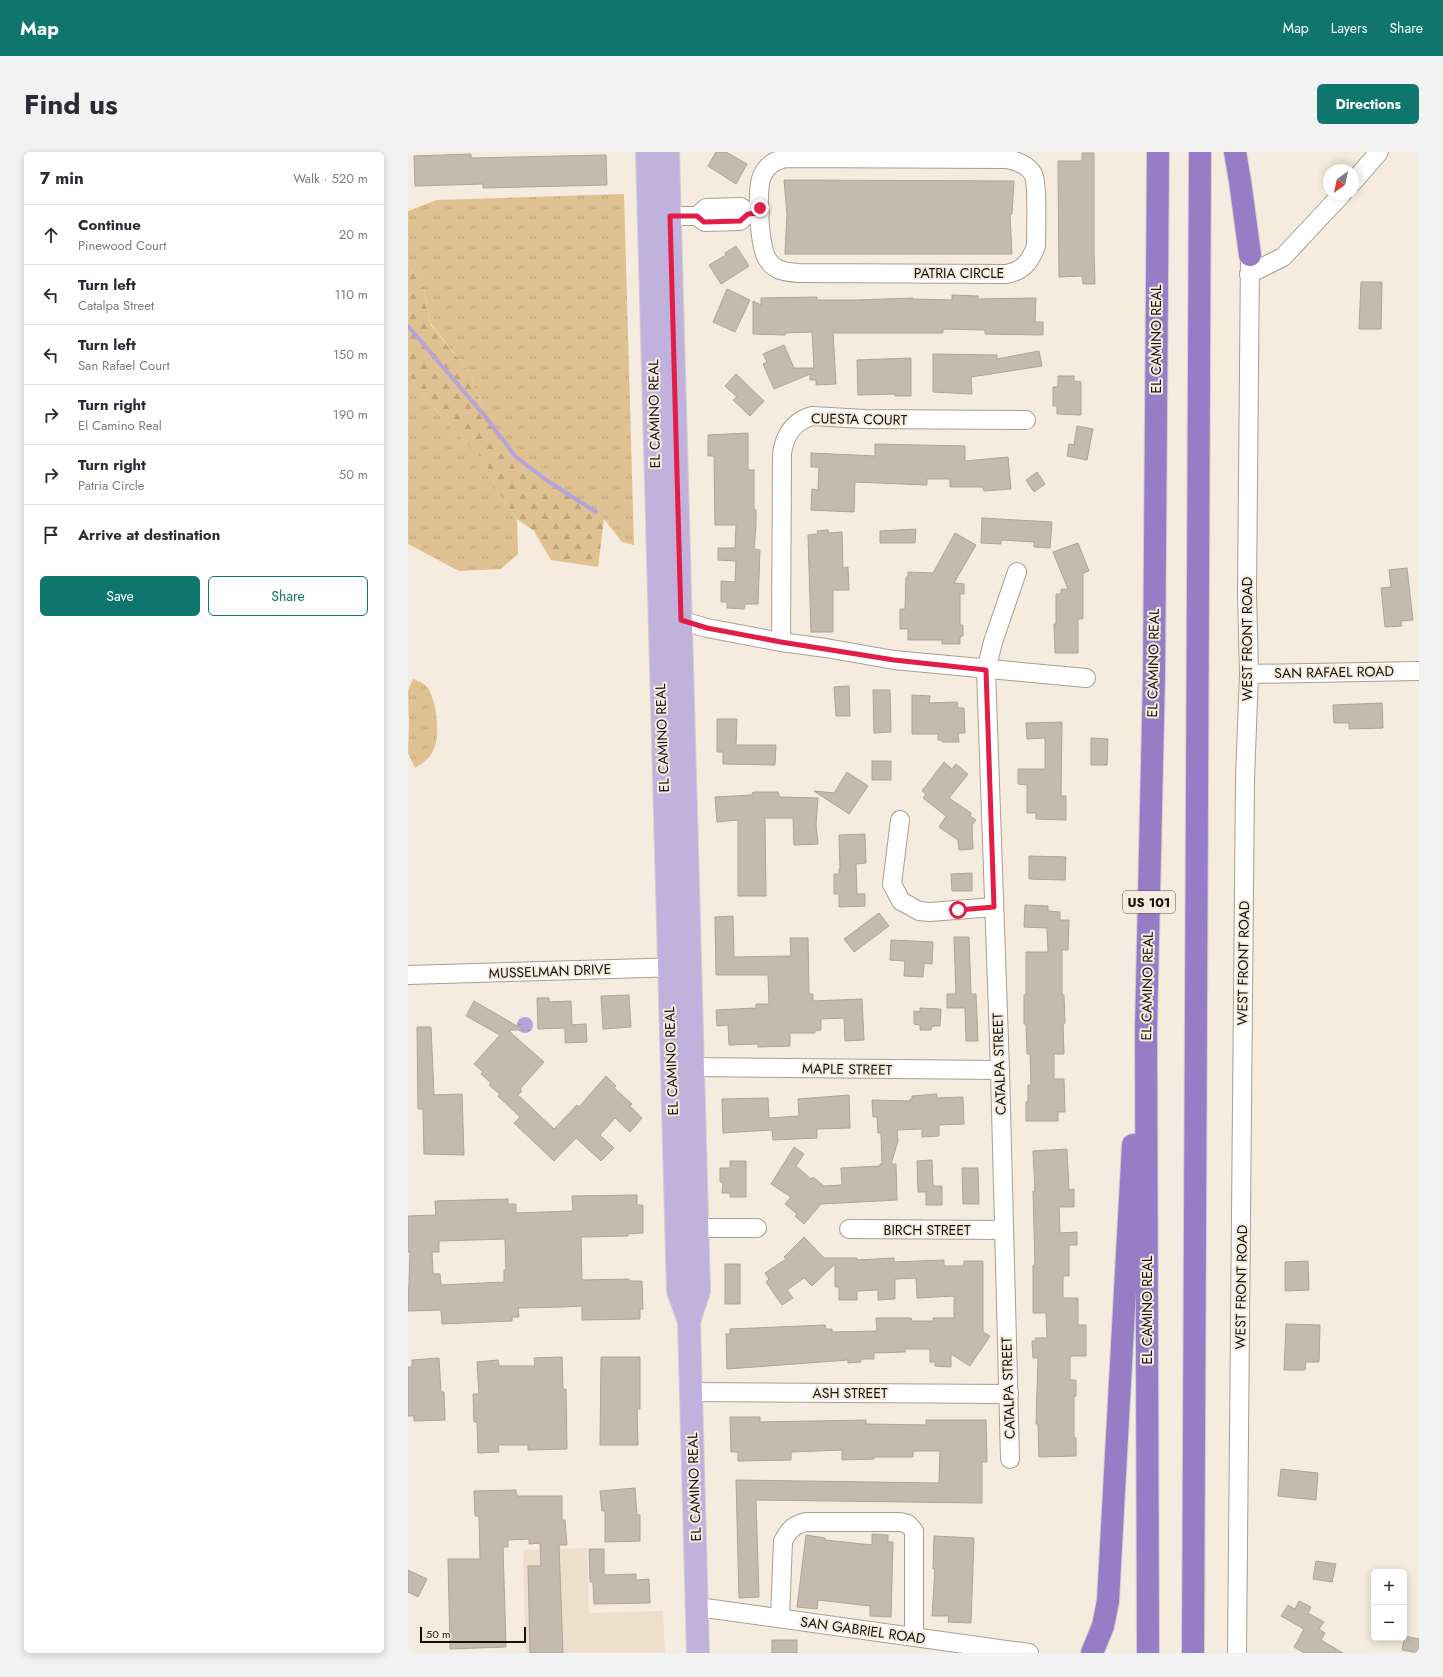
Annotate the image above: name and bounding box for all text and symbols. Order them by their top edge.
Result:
text: Map [20,15,59,42]
text: Map [1283,18,1309,38]
text: Layers [1331,18,1367,38]
text: Share [1389,18,1423,38]
text: Find us [24,84,118,125]
button: Directions [1317,84,1419,124]
north arrow [1323,164,1359,200]
text: 7 min [40,166,84,190]
text: Walk · 520 m [293,169,368,188]
route end [751,199,769,217]
text: Continue [78,214,141,236]
icon: ahead [40,224,62,246]
text: 20 m [339,225,368,244]
text: Pinewood Court [78,236,166,255]
street label: PATRIA CIRCLE [914,263,1004,283]
text: Turn left [78,274,136,296]
icon: left [40,284,62,306]
street label: EL CAMINO REAL [1146,284,1166,393]
text: 110 m [334,285,368,304]
text: Catalpa Street [78,296,154,315]
text: Turn left [78,334,136,356]
icon: left [40,344,62,366]
text: 150 m [333,345,368,364]
text: San Rafael Court [78,356,170,375]
street label: EL CAMINO REAL [643,359,665,469]
text: Turn right [78,394,146,416]
icon: right [40,404,62,426]
text: 190 m [333,405,368,424]
street label: CUESTA COURT [811,408,908,430]
text: El Camino Real [78,416,162,435]
text: Turn right [78,454,146,476]
icon: right [40,464,62,486]
text: 50 m [339,465,368,484]
text: Patria Circle [78,476,145,495]
icon: arrive [40,524,62,546]
text: Arrive at destination [78,524,220,546]
button: Save [40,576,200,616]
button: Share [208,576,368,616]
street label: WEST FRONT ROAD [1237,577,1257,701]
street label: EL CAMINO REAL [1142,608,1164,718]
street label: SAN RAFAEL ROAD [1274,661,1394,683]
street label: EL CAMINO REAL [650,683,674,793]
road number: US 101 [1123,891,1175,913]
route start [949,901,967,919]
street label: WEST FRONT ROAD [1232,901,1254,1025]
street label: EL CAMINO REAL [1136,931,1158,1041]
street label: MUSSELMAN DRIVE [488,959,612,983]
street label: EL CAMINO REAL [659,1006,683,1116]
street label: CATALPA STREET [987,1012,1011,1115]
street label: MAPLE STREET [802,1058,893,1080]
street label: BIRCH STREET [884,1220,971,1240]
street label: WEST FRONT ROAD [1230,1225,1252,1349]
street label: EL CAMINO REAL [1137,1255,1157,1364]
street label: CATALPA STREET [996,1336,1020,1439]
street label: ASH STREET [812,1383,888,1403]
street label: EL CAMINO REAL [682,1432,706,1542]
map controls [1371,1569,1407,1641]
button: + [1371,1569,1407,1605]
button: − [1371,1605,1407,1641]
street label: SAN GABRIEL ROAD [799,1611,927,1649]
scale bar [420,1625,526,1644]
text: 50 m [426,1626,451,1642]

